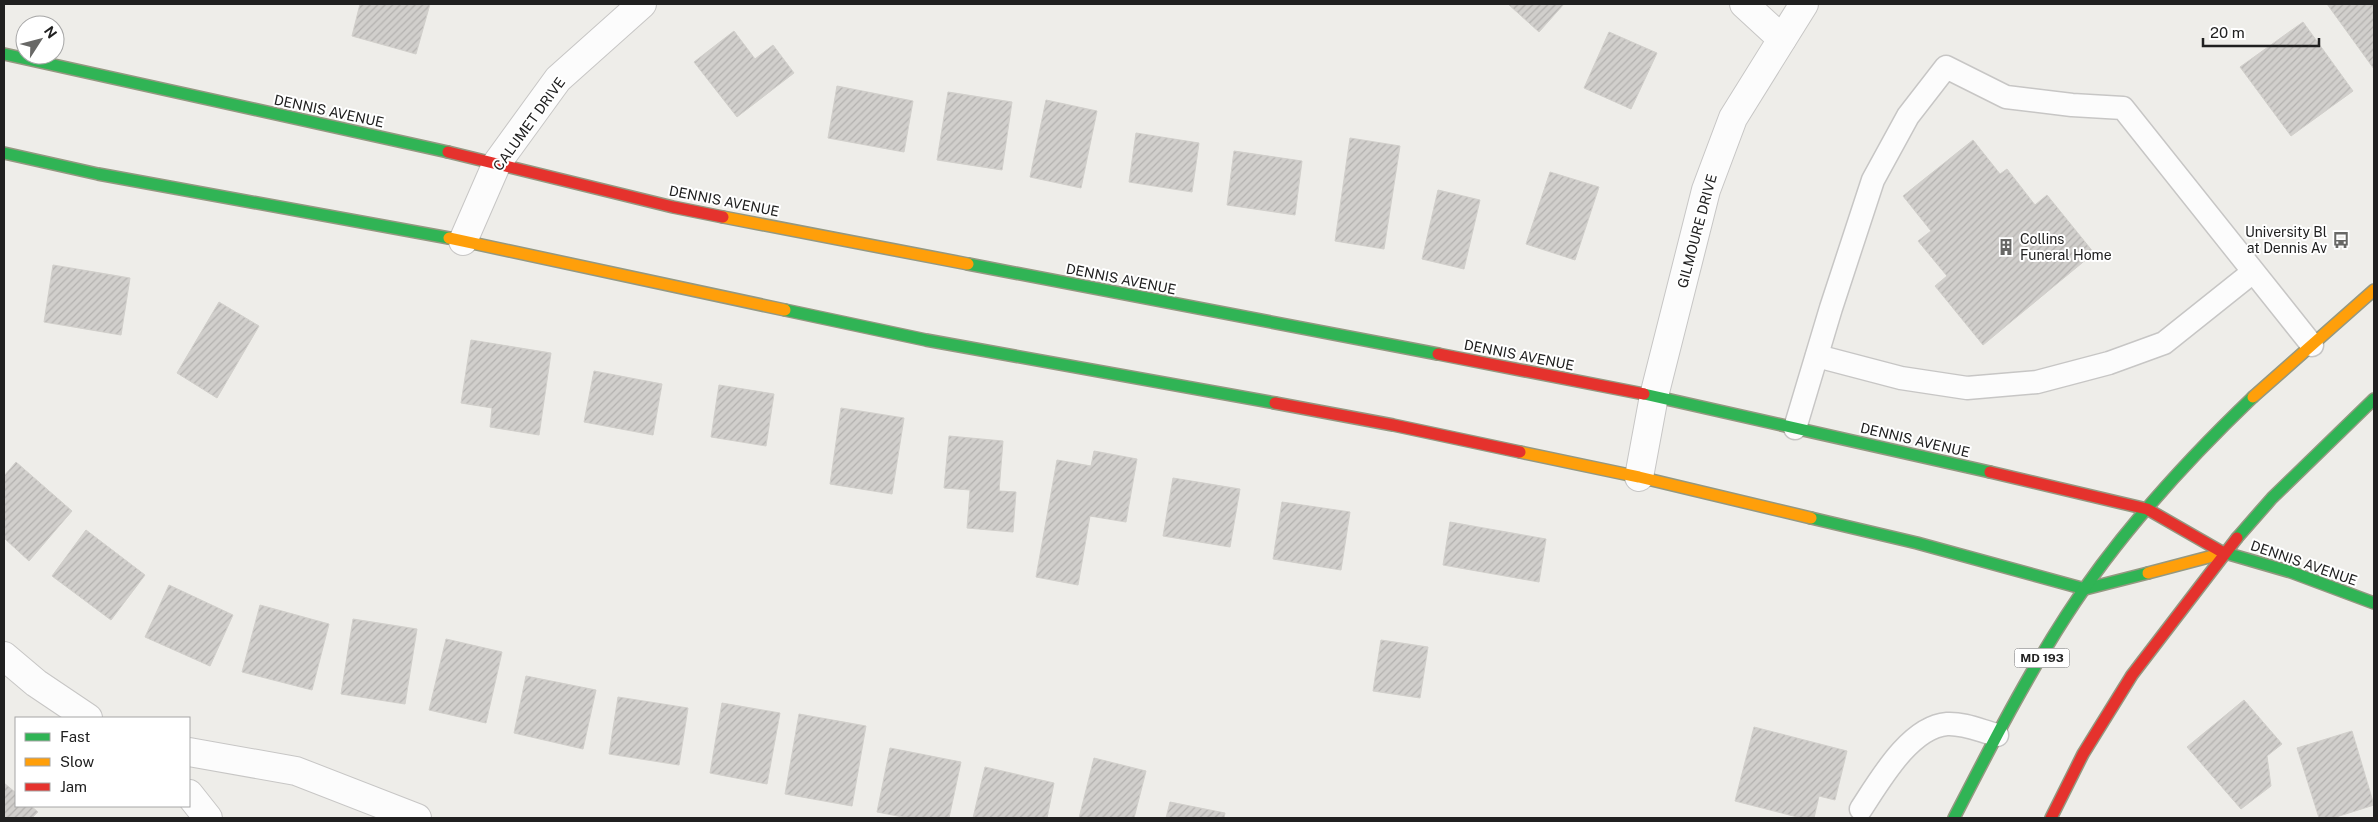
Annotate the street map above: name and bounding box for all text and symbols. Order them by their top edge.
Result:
north arrow [15,15,65,65]
scale bar [2203,15,2319,47]
text: N [41,23,60,41]
text: 20 m [2210,24,2245,41]
street label: CALUMET DRIVE [490,74,568,174]
street label: DENNIS AVENUE [273,92,385,130]
street label: GILMOURE DRIVE [1674,172,1720,290]
street label: DENNIS AVENUE [668,182,780,220]
place label: University Bl at Dennis Av [2245,224,2327,256]
bus stop icon: University Bl at Dennis Av [2331,230,2351,250]
place label: Collins Funeral Home [2020,231,2112,263]
building icon: Collins Funeral Home [1996,237,2016,257]
street label: DENNIS AVENUE [1065,260,1177,298]
street label: DENNIS AVENUE [1463,336,1575,374]
street label: DENNIS AVENUE [1859,420,1971,460]
street label: DENNIS AVENUE [2249,537,2359,589]
road number: MD 193 [2014,648,2070,668]
legend [15,717,190,807]
text: Fast [60,728,90,745]
text: Slow [60,753,95,770]
text: Jam [60,778,87,795]

